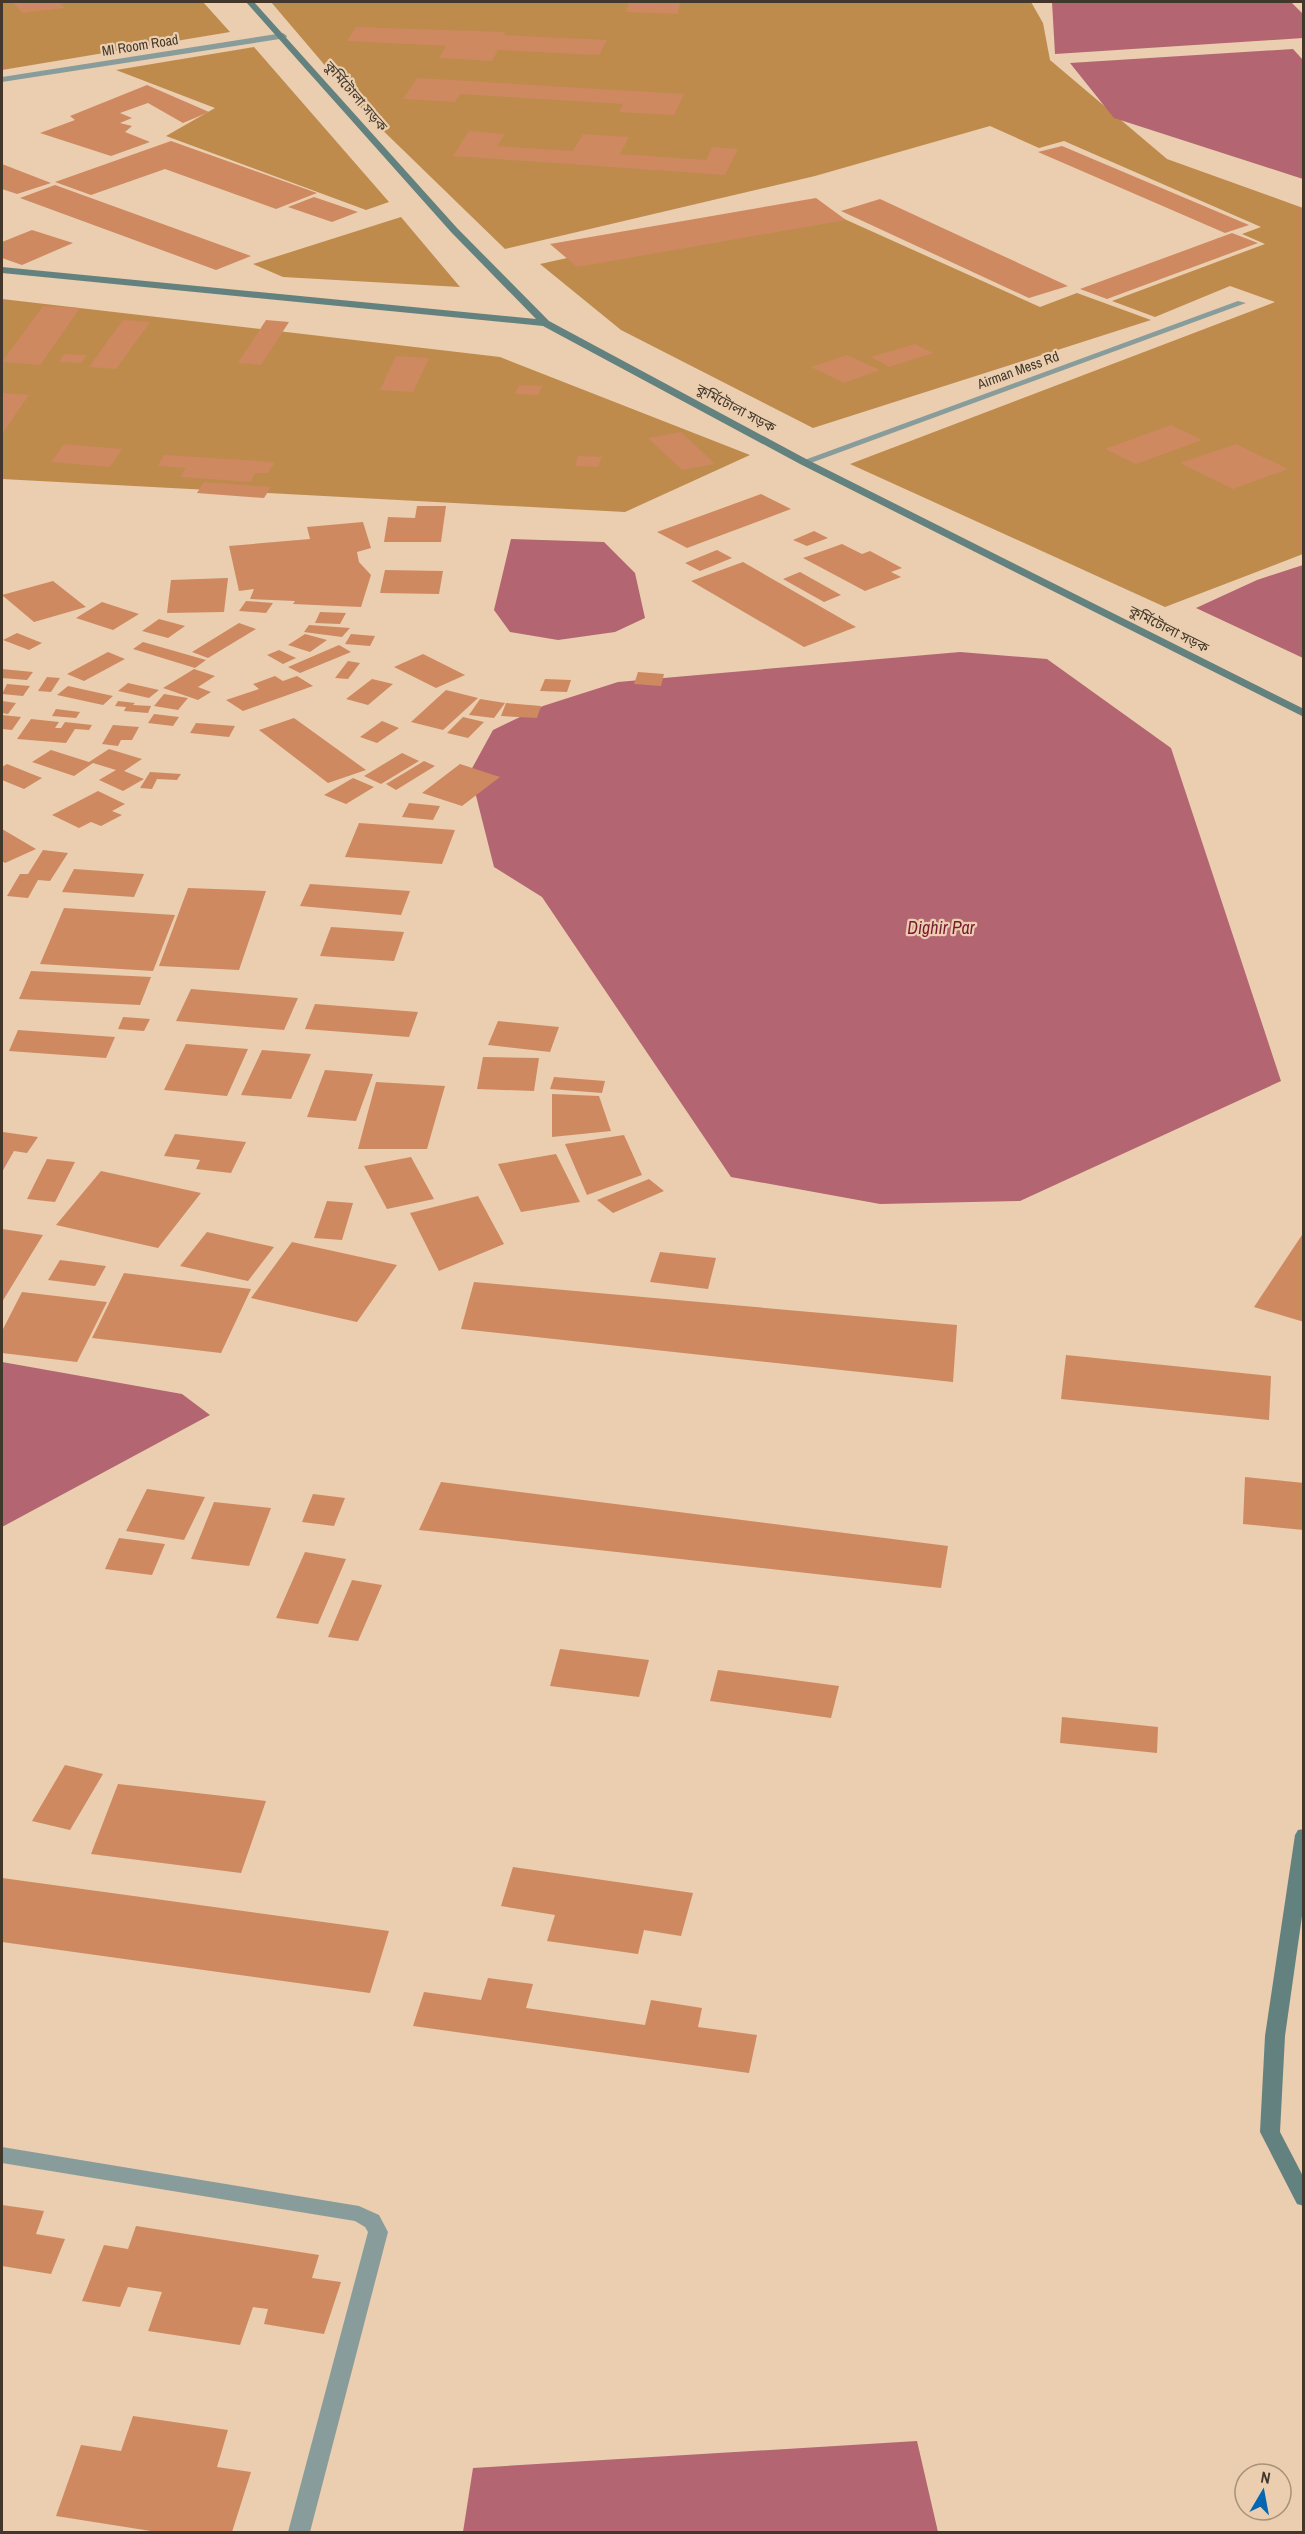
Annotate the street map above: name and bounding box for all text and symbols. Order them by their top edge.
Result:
street label: MI Room Road [100,30,180,60]
street label: কুর্মিটোলা সড়ক [320,56,392,135]
street label: Airman Mess Rd [974,347,1061,393]
street label: কুর্মিটোলা সড়ক [692,379,779,437]
street label: কুর্মিটোলা সড়ক [1125,601,1213,657]
water label: Dighir Par [907,915,976,940]
north arrow [1233,2462,1293,2522]
text: N [1259,2466,1272,2489]

